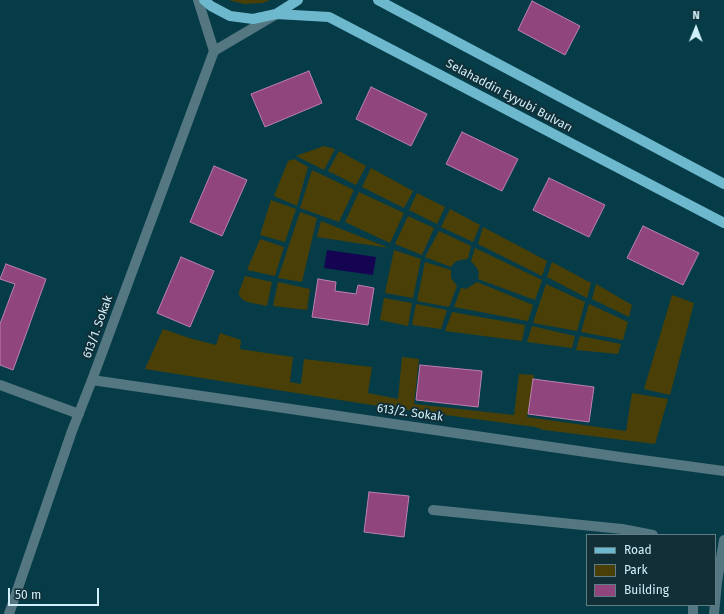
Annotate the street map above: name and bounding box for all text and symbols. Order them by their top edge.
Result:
north arrow [676,8,716,48]
text: N [692,9,700,22]
street label: Selahaddin Eyyubi Bulvarı [443,57,575,135]
street label: 613/1. Sokak [80,294,116,360]
street label: 613/2. Sokak [376,401,444,425]
legend [586,534,716,606]
text: Road [624,543,652,557]
text: Park [624,563,648,577]
scale bar [10,580,101,606]
text: Building [624,583,669,597]
text: 50 m [15,588,41,602]

